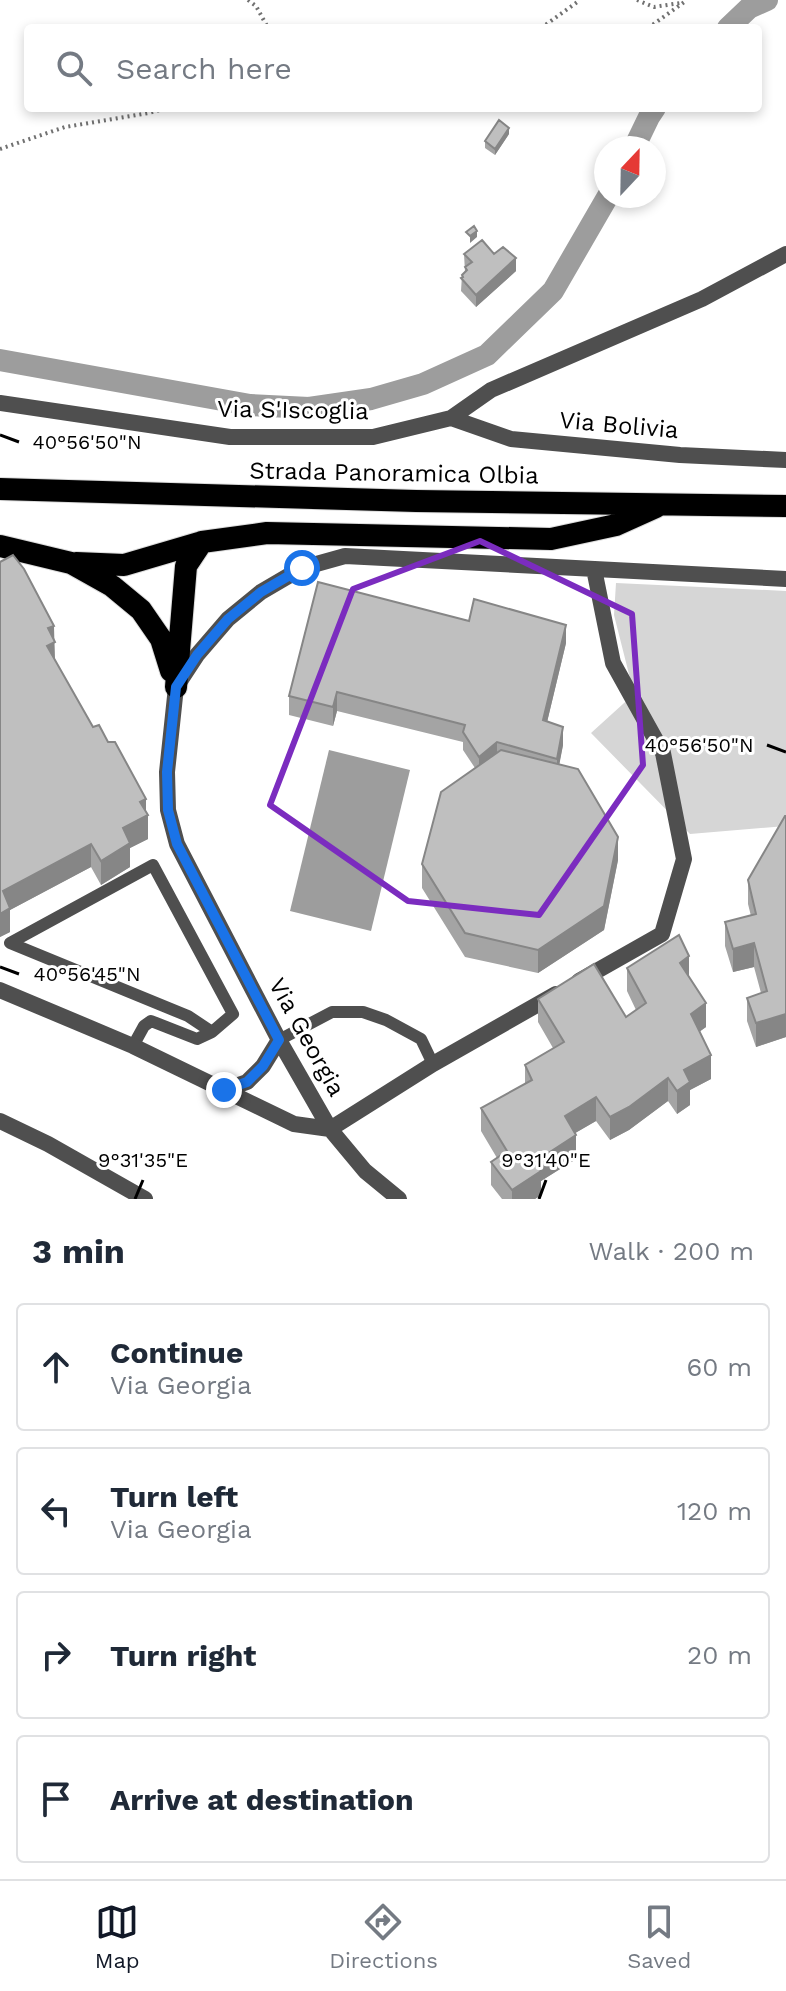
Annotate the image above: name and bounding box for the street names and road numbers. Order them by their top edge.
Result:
street label: Via S'Iscoglia [217,395,369,425]
street label: Via Bolivia [558,406,680,444]
street label: Strada Panoramica Olbia [249,456,539,490]
street label: Via Georgia [263,973,351,1101]

